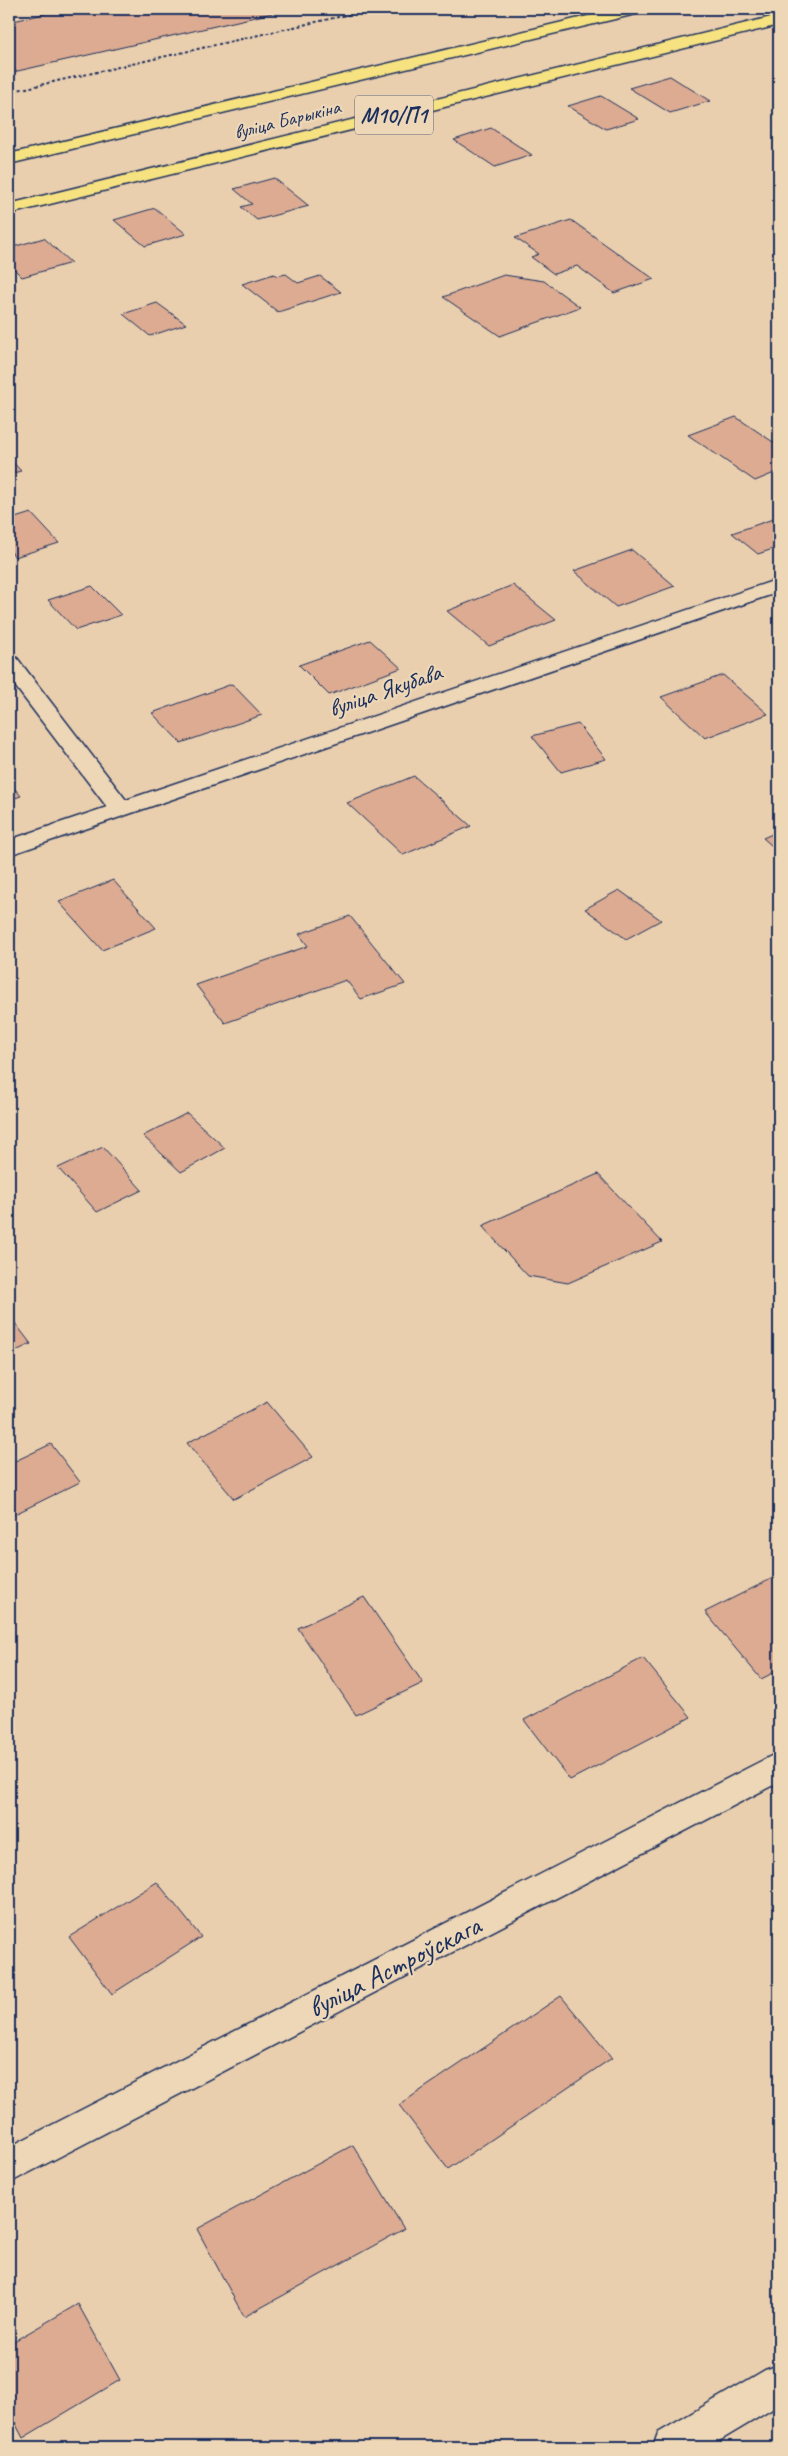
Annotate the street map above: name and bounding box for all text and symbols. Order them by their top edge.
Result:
street label: вуліца Барыкіна [231,94,344,145]
road number: М10/П1 [355,96,433,134]
street label: вуліца Якубава [324,656,447,723]
street label: вуліца Астроўскага [301,1906,489,2026]

